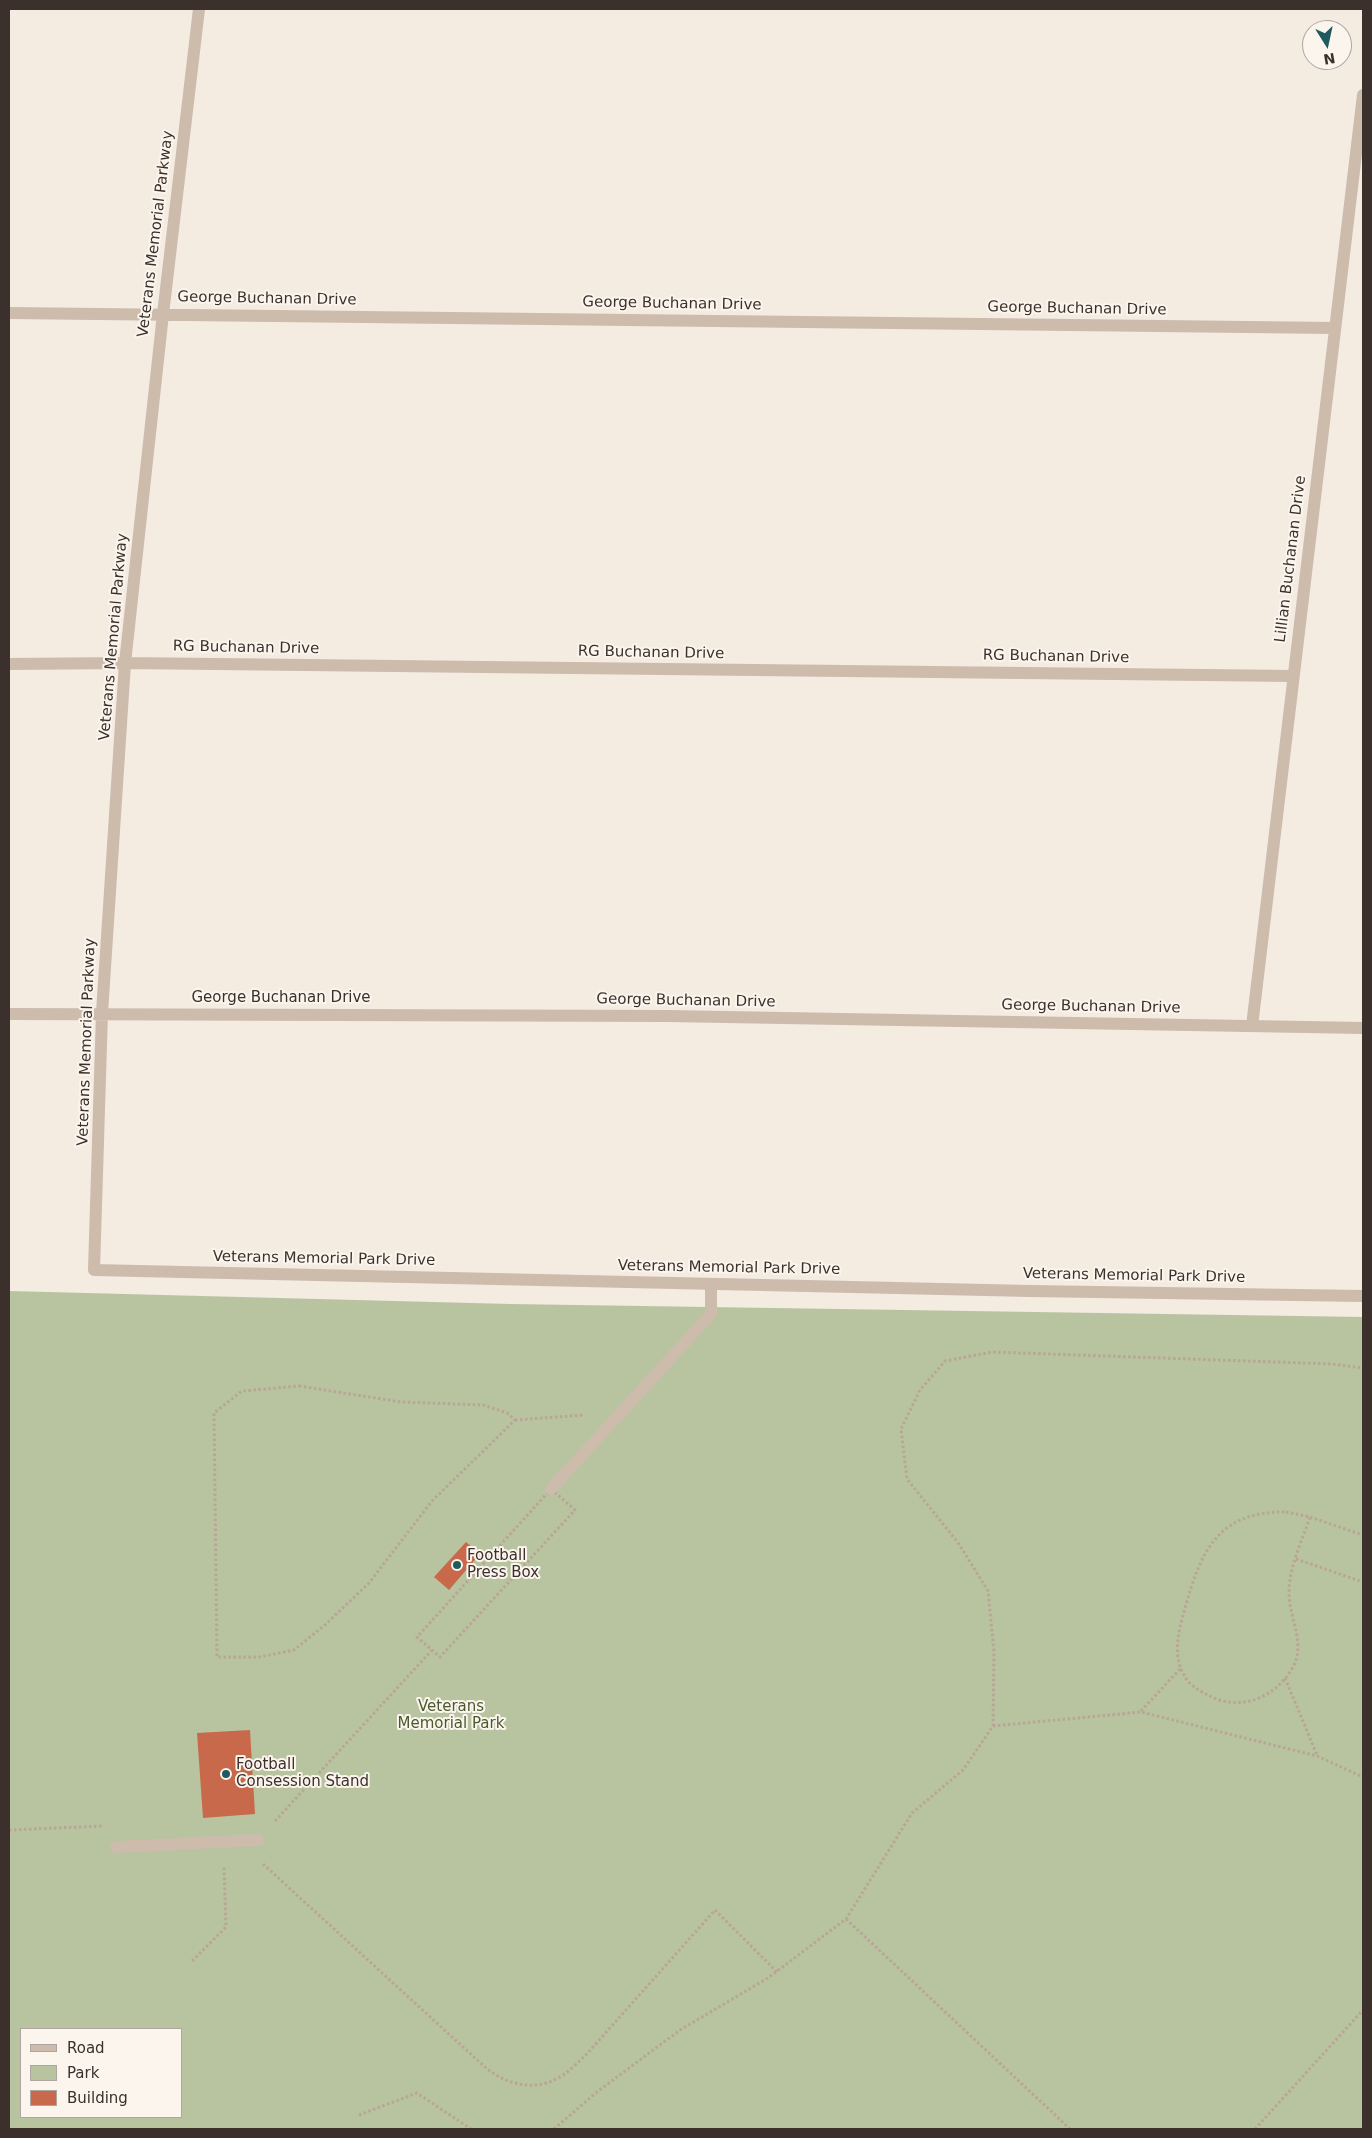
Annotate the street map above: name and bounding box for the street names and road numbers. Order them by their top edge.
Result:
street label: Veterans Memorial Parkway [134,130,178,338]
street label: George Buchanan Drive [177,288,357,310]
street label: George Buchanan Drive [582,293,762,315]
street label: George Buchanan Drive [987,298,1167,320]
street label: Lillian Buchanan Drive [1272,474,1310,644]
street label: Veterans Memorial Parkway [96,533,132,741]
street label: RG Buchanan Drive [173,638,319,658]
street label: RG Buchanan Drive [578,643,724,663]
street label: RG Buchanan Drive [983,647,1129,667]
street label: Veterans Memorial Parkway [74,938,100,1146]
street label: George Buchanan Drive [191,989,371,1007]
street label: George Buchanan Drive [596,990,776,1012]
street label: George Buchanan Drive [1001,996,1181,1018]
street label: Veterans Memorial Park Drive [213,1248,435,1270]
street label: Veterans Memorial Park Drive [618,1257,840,1279]
street label: Veterans Memorial Park Drive [1023,1265,1245,1287]

